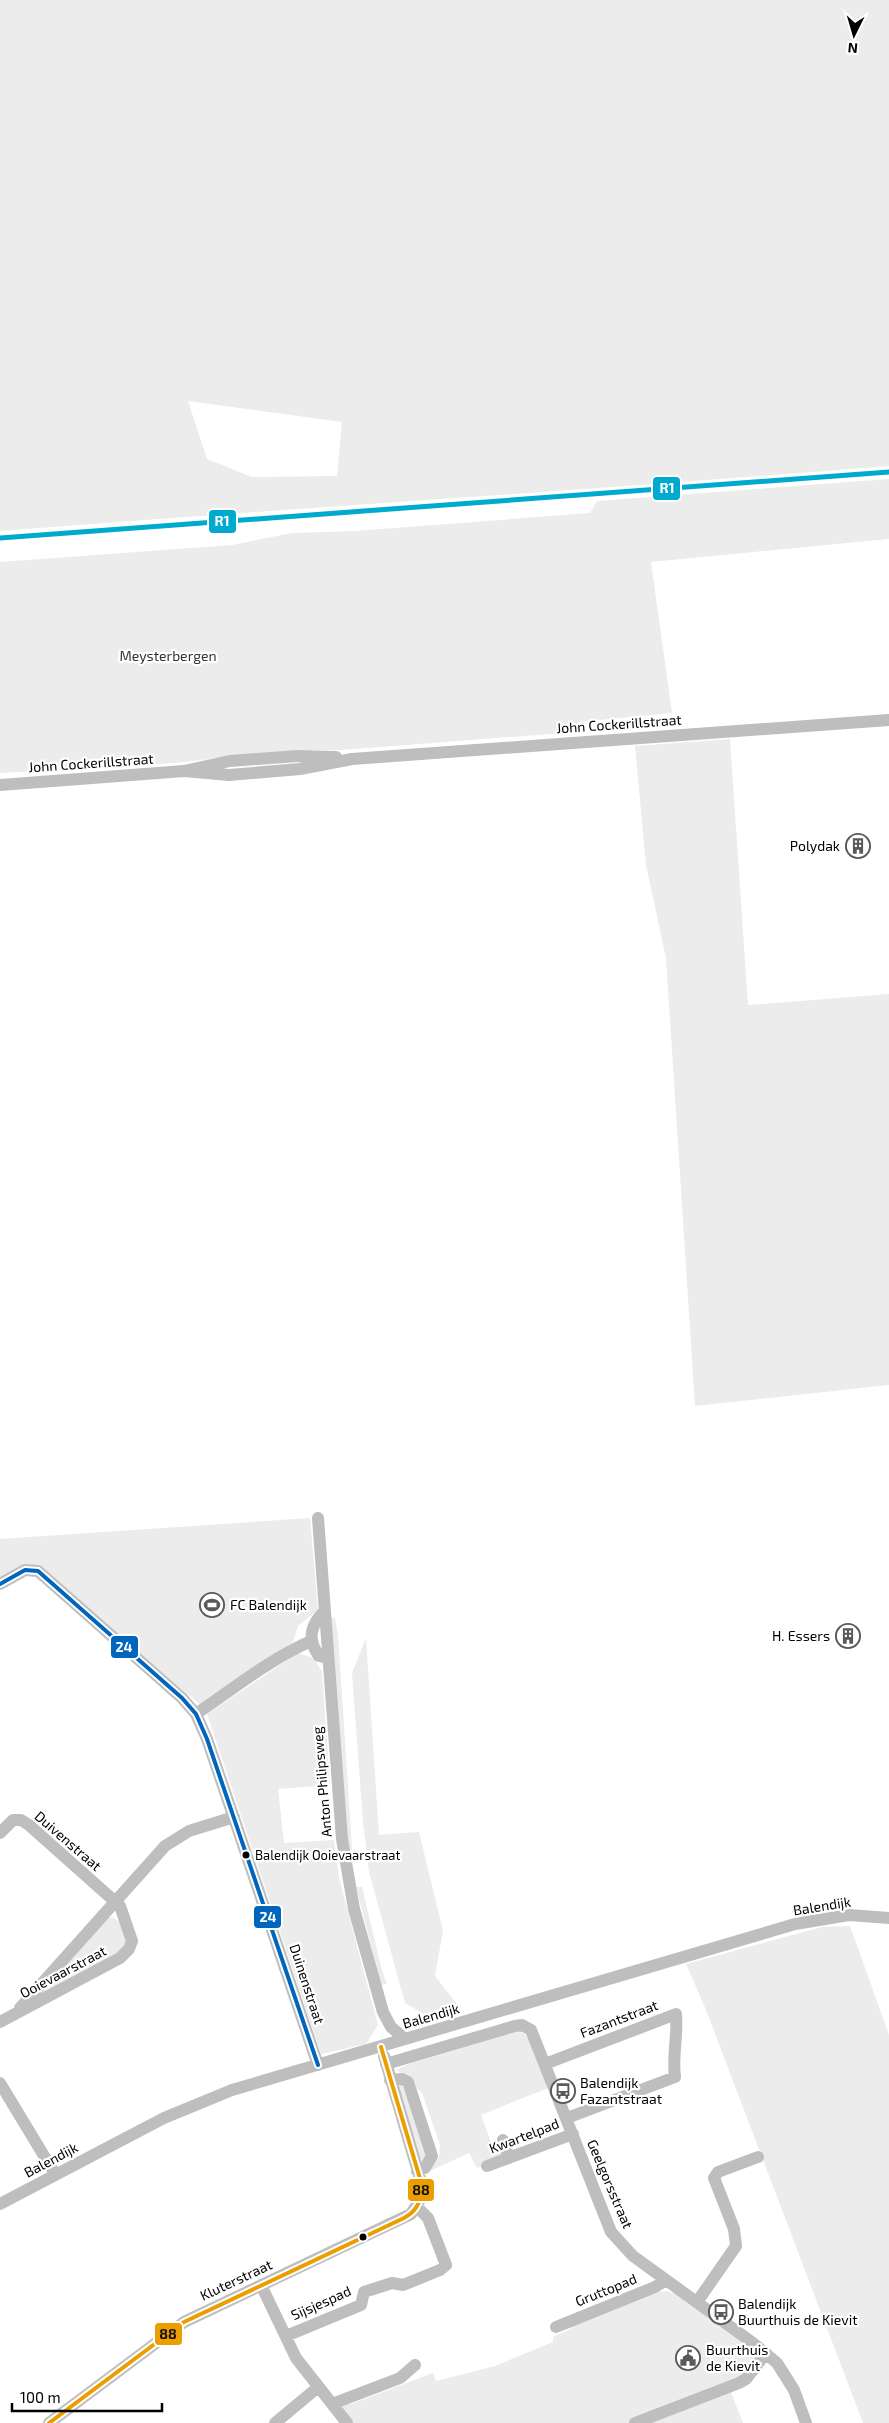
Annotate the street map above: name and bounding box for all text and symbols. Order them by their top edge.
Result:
north arrow [829,10,879,60]
text: N [847,40,859,57]
line badge: R1 [652,476,681,501]
text: R1 [659,479,675,496]
line badge: R1 [208,509,237,534]
text: R1 [214,512,230,529]
park label: Meysterbergen [119,647,217,664]
street label: John Cockerillstraat [556,711,682,736]
street label: John Cockerillstraat [28,750,154,775]
building icon: Polydak [845,833,871,859]
place label: Polydak [790,837,840,854]
sports icon: FC Balendijk [199,1592,225,1618]
place label: FC Balendijk [230,1596,307,1613]
building icon: H. Essers [835,1623,861,1649]
place label: H. Essers [772,1627,830,1644]
line badge: 24 [110,1635,139,1659]
text: 24 [115,1638,133,1655]
street label: Anton Philipsweg [308,1726,335,1838]
street label: Duivenstraat [32,1807,105,1874]
place label: Balendijk Ooievaarstraat [255,1847,400,1863]
marker: Balendijk Ooievaarstraat [241,1850,251,1860]
street label: Balendijk [792,1893,852,1918]
line badge: 24 [253,1905,282,1929]
text: 24 [259,1908,277,1925]
street label: Ooievaarstraat [17,1942,109,2001]
street label: Duinenstraat [287,1942,328,2026]
street label: Fazantstraat [578,1996,660,2041]
street label: Balendijk [400,1999,461,2032]
place label: Balendijk Fazantstraat [580,2074,662,2107]
bus stop icon: Balendijk Fazantstraat [550,2078,576,2104]
street label: Kwartelpad [486,2114,561,2157]
street label: Geelgorsstraat [584,2137,637,2231]
street label: Balendijk [21,2138,80,2181]
line badge: 88 [407,2178,435,2202]
text: 88 [412,2181,430,2198]
unlabelled marker [358,2232,368,2242]
street label: Kluterstraat [197,2255,275,2304]
street label: Gruttopad [573,2270,639,2310]
street label: Sijsjespad [288,2282,353,2323]
place label: Balendijk Buurthuis de Kievit [738,2295,858,2328]
bus stop icon: Balendijk Buurthuis de Kievit [708,2299,734,2325]
line badge: 88 [154,2322,183,2346]
text: 88 [159,2325,177,2342]
place label: Buurthuis de Kievit [706,2341,768,2374]
public building icon: Buurthuis de Kievit [675,2345,701,2371]
scale bar [12,2380,162,2412]
text: 100 m [20,2388,61,2406]

